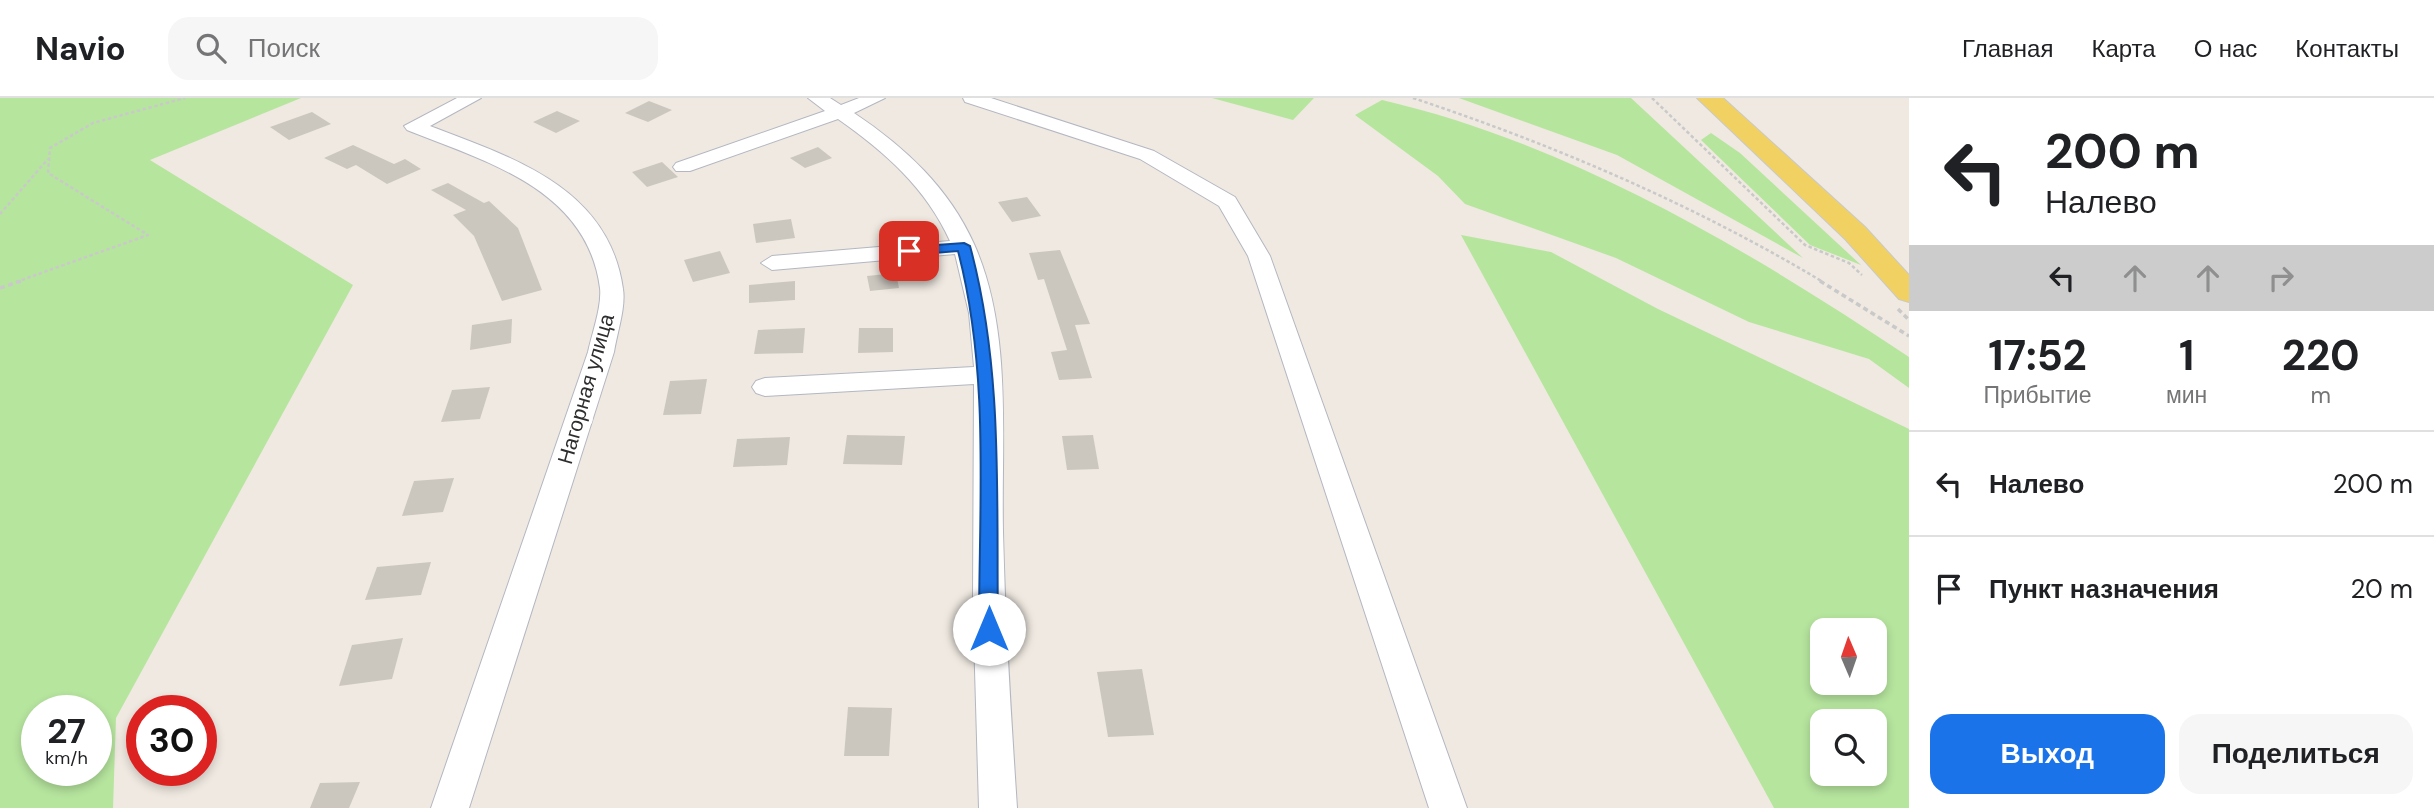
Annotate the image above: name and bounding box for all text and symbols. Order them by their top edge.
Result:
search box [168,17,658,80]
text: Navio [35,27,126,70]
icon: search [192,29,230,67]
text: Поиск [248,31,320,65]
text: Главная [1962,33,2053,64]
text: Карта [2091,33,2156,64]
text: О нас [2194,33,2257,64]
text: Контакты [2295,33,2399,64]
text: 200 m [2045,119,2200,183]
icon: left [1930,126,2021,217]
text: Налево [2045,181,2157,223]
pin [879,221,939,281]
icon: arrive [890,232,928,270]
icon: left [2043,259,2081,297]
icon: ahead [2116,259,2154,297]
icon: ahead [2189,259,2227,297]
icon: right [2262,259,2300,297]
street label: Нагорная улица [551,310,621,468]
text: 17:52 [1988,328,2087,383]
text: 1 [2179,328,2194,383]
text: 220 [2282,328,2360,383]
text: Прибытие [1983,380,2091,410]
text: мин [2166,380,2207,410]
text: m [2310,380,2331,410]
icon: left [1930,465,1968,503]
text: Налево [1989,467,2084,501]
text: 200 m [2333,467,2413,501]
icon: arrive [1930,570,1968,608]
text: Пункт назначения [1989,572,2219,606]
text: 20 m [2350,572,2413,606]
position arrow [952,592,1026,666]
north arrow [1810,618,1886,695]
map controls [1810,618,1887,786]
speed limit sign: 30 [126,695,217,786]
text: 27 [47,708,86,754]
button: search [1810,709,1887,786]
button: Выход [1930,714,2165,794]
button: Поделиться [2179,714,2413,794]
text: km/h [45,746,88,770]

